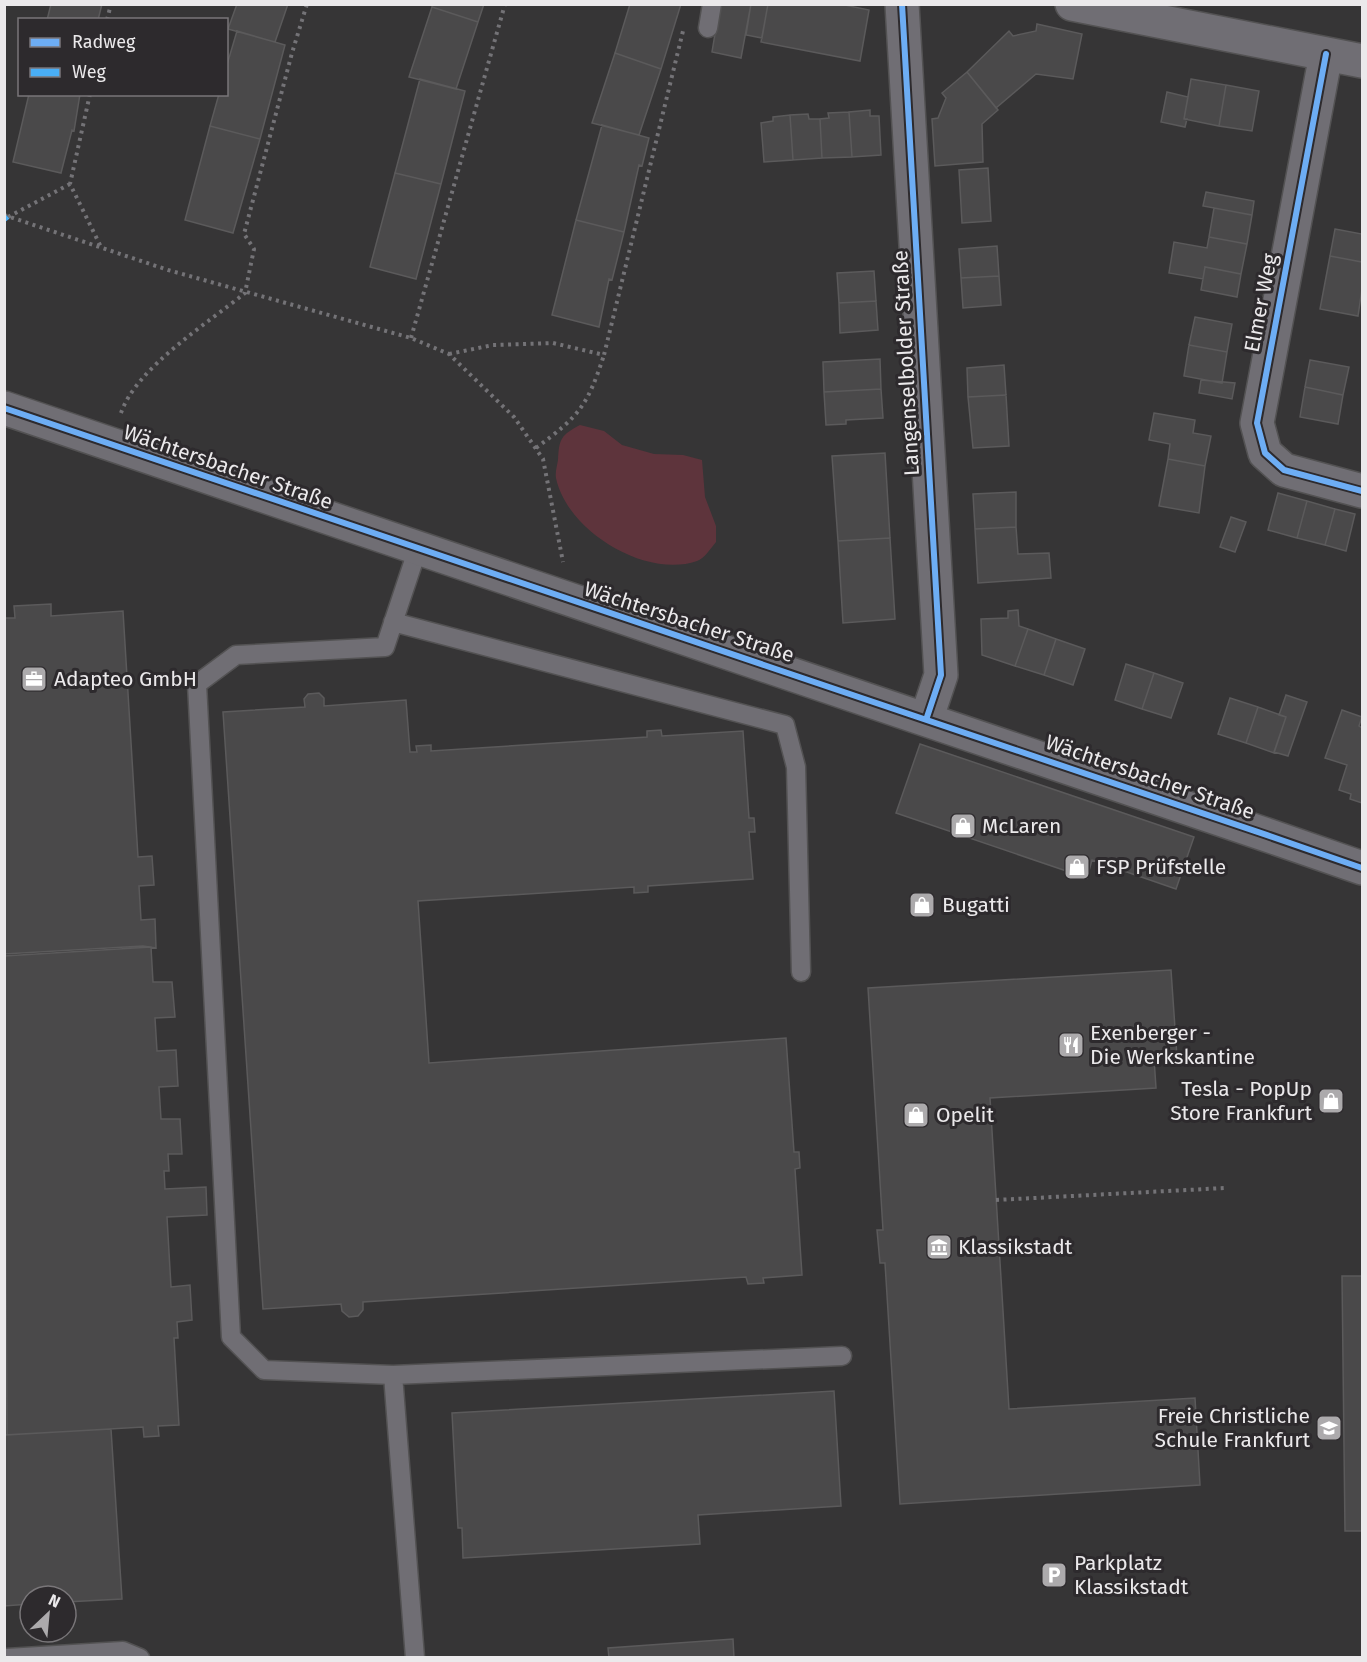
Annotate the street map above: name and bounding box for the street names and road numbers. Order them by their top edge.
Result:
street label: Langenselbolder Straße [887,250,925,476]
street label: Elmer Weg [1239,251,1283,354]
street label: Wächtersbacher Straße [120,419,336,515]
street label: Wächtersbacher Straße [581,576,797,668]
street label: Wächtersbacher Straße [1042,729,1258,825]

